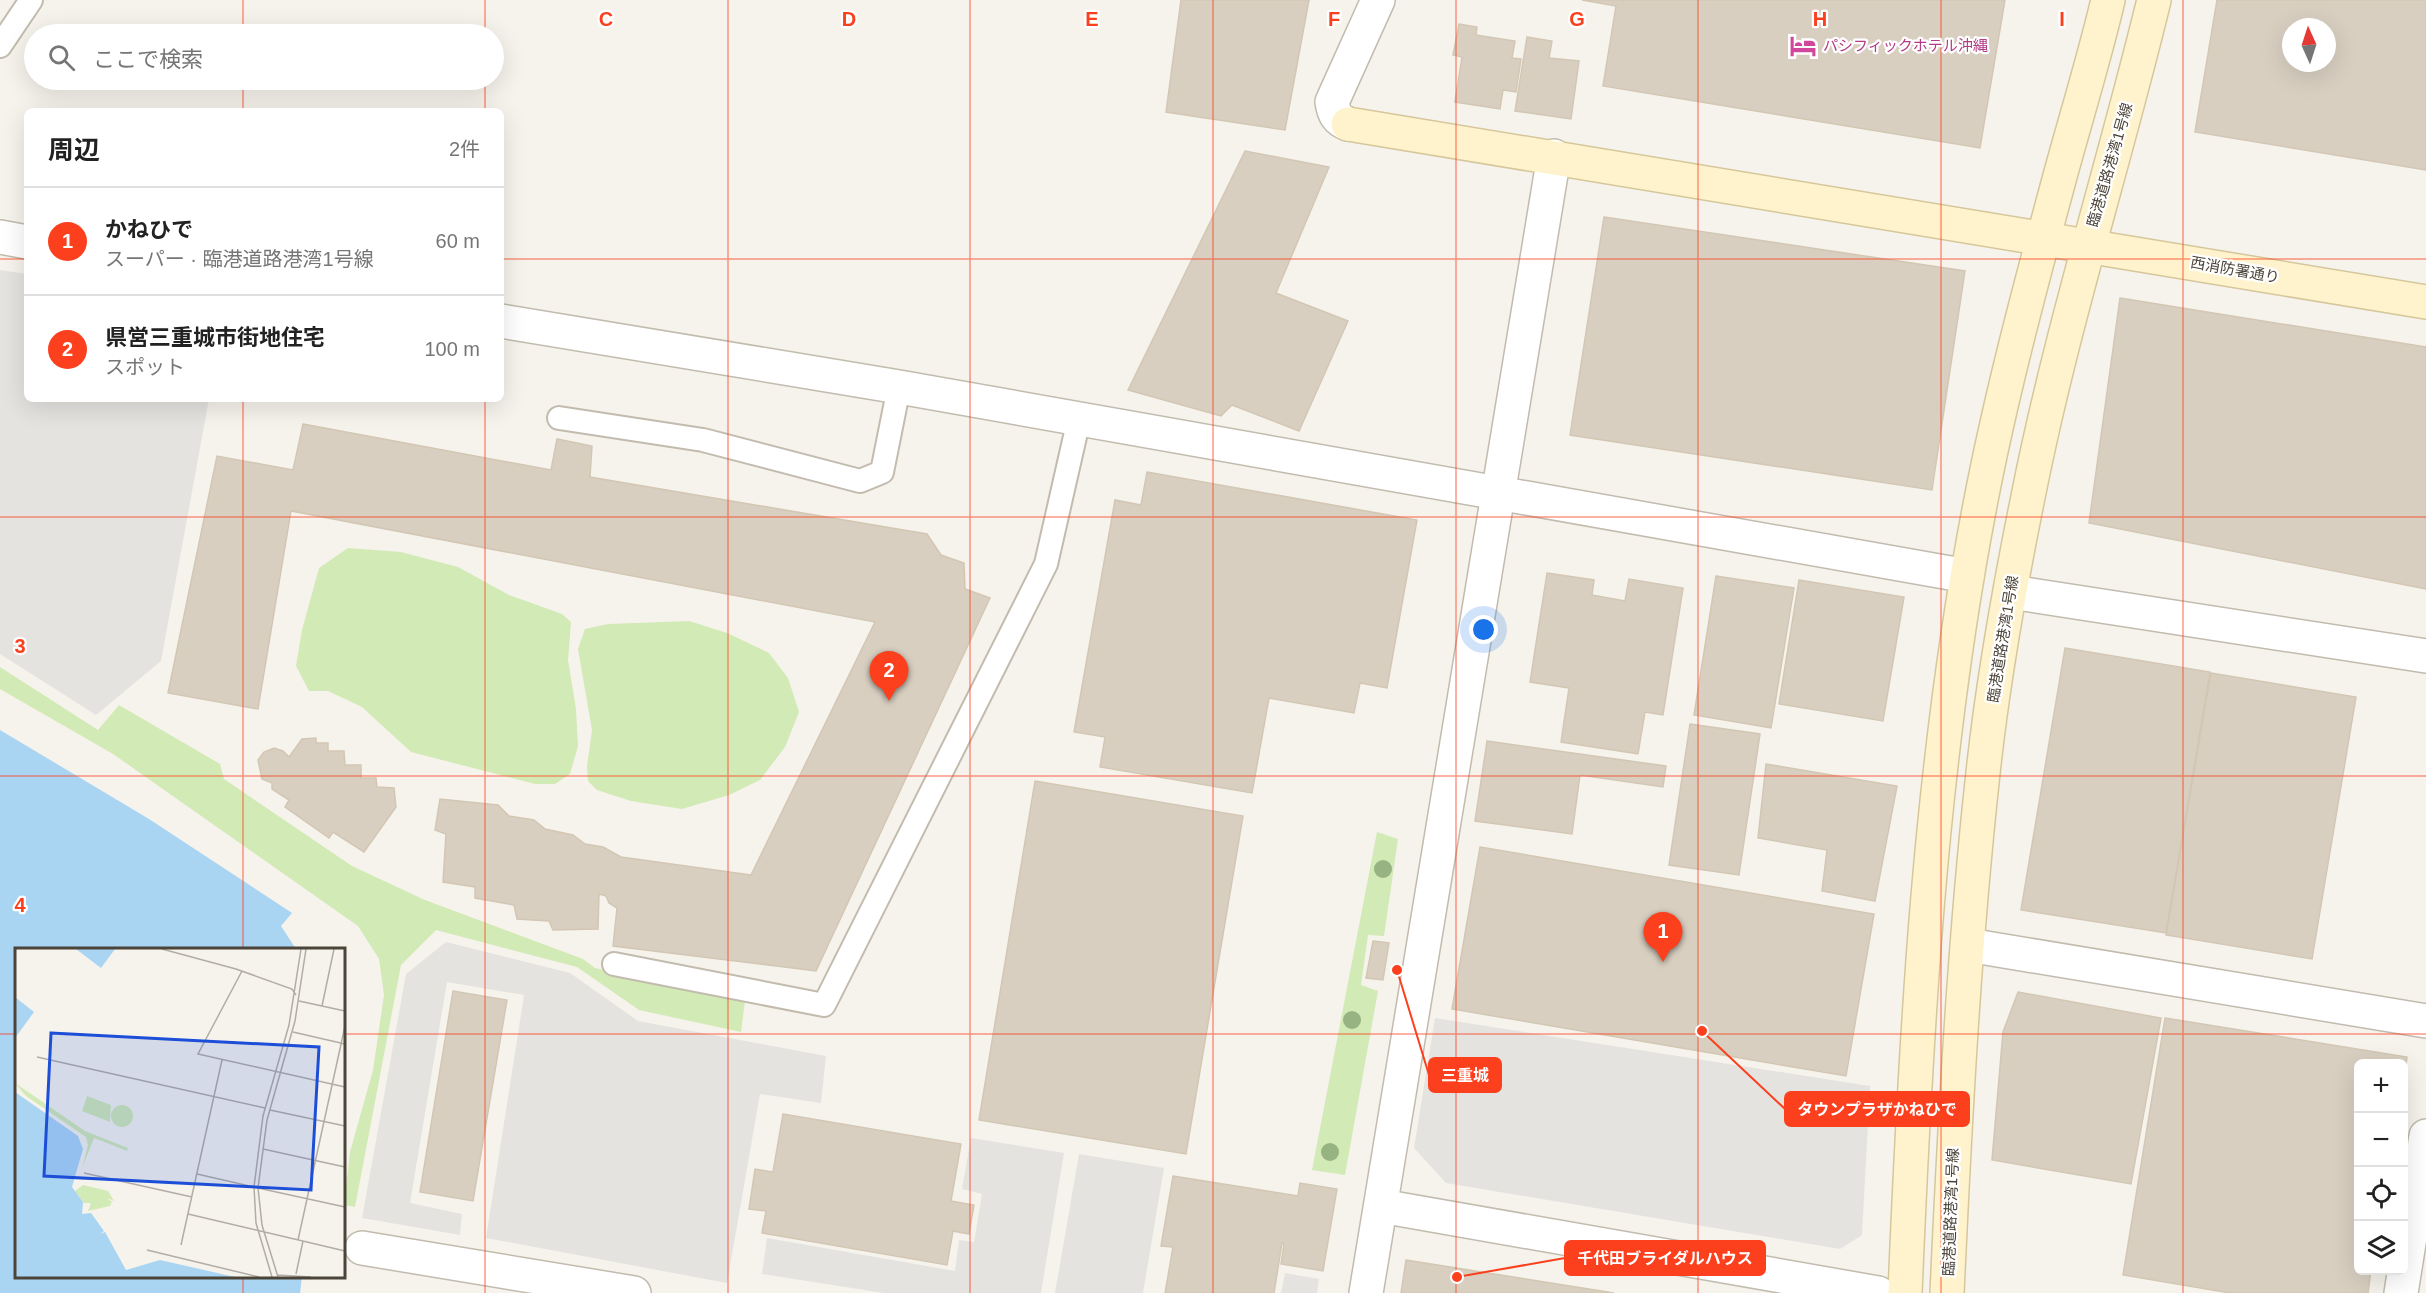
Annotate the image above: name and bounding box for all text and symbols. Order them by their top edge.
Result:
text: C [599,8,613,30]
text: D [842,8,856,30]
text: E [1085,8,1099,30]
text: F [1328,8,1340,30]
text: G [1569,8,1585,30]
text: H [1813,8,1827,30]
text: I [2059,8,2065,30]
north arrow [2282,18,2336,72]
search box [24,24,504,90]
hotel icon: パシフィックホテル沖縄 [1788,31,1818,61]
place label: パシフィックホテル沖縄 [1823,37,1988,54]
icon: search [45,41,78,74]
text: ここで検索 [93,47,203,72]
street label: 臨港道路港湾1号線 [2084,101,2135,229]
text: 周辺 [48,135,100,165]
text: 2件 [449,138,480,160]
text: かねひで [105,217,193,242]
text: 1 [62,230,73,252]
text: 60 m [436,230,480,252]
text: スーパー · 臨港道路港湾1号線 [105,248,374,270]
street label: 西消防署通り [2189,253,2281,286]
text: 県営三重城市街地住宅 [105,325,325,350]
text: 2 [62,338,73,360]
text: 100 m [424,338,480,360]
text: スポット [105,356,185,378]
street label: 臨港道路港湾1号線 [1984,574,2021,704]
your location [1469,615,1498,644]
text: 3 [14,635,26,657]
pin: 2 [870,652,908,701]
text: 4 [14,894,26,916]
pin: 1 [1644,912,1682,962]
inset map [15,948,345,1278]
callout: 三重城 [1429,1058,1501,1092]
map controls [2354,1059,2408,1275]
button: + [2354,1059,2408,1113]
text: 三重城 [1441,1066,1489,1084]
callout: タウンプラザかねひで [1785,1092,1969,1126]
text: タウンプラザかねひで [1797,1101,1957,1118]
button: − [2354,1113,2408,1167]
street label: 臨港道路港湾1号線 [1940,1148,1961,1276]
button: locate [2354,1167,2408,1221]
button: layers [2354,1221,2408,1275]
callout: 千代田ブライダルハウス [1565,1241,1765,1275]
text: 千代田ブライダルハウス [1577,1249,1753,1267]

